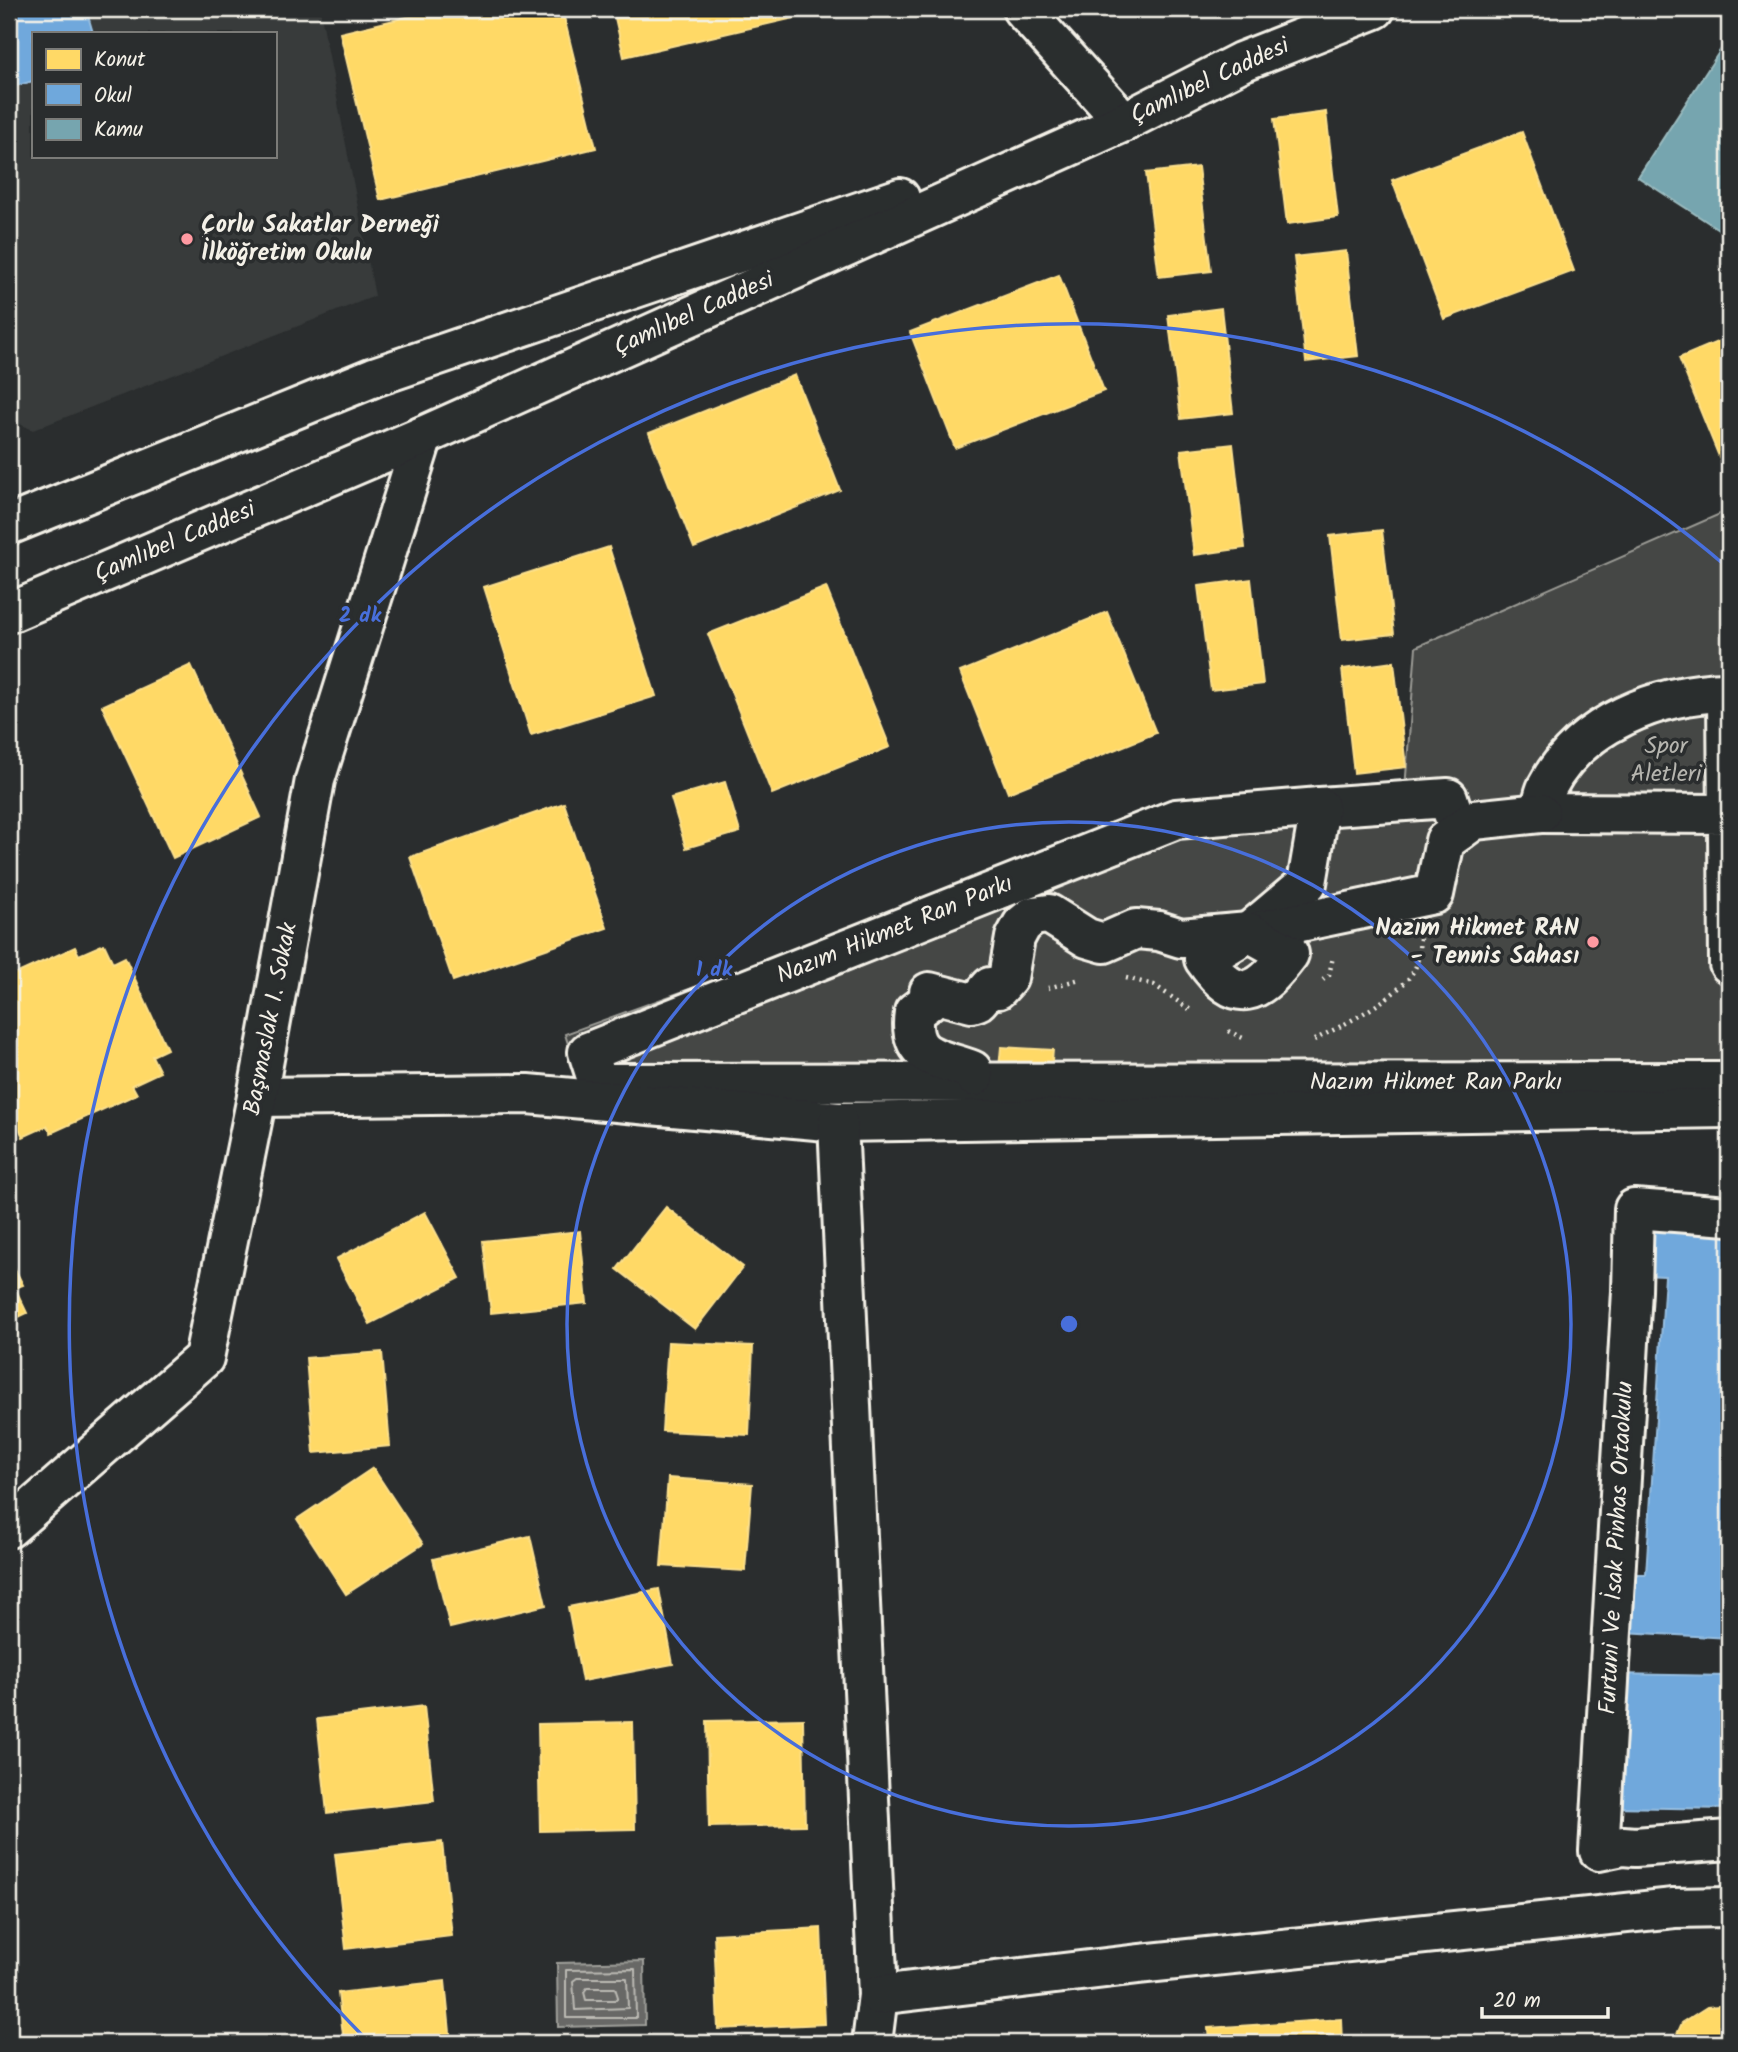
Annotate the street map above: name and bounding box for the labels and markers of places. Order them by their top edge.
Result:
place label: Çorlu Sakatlar Derneği İlköğretim Okulu [201,206,440,273]
marker: Çorlu Sakatlar Derneği İlköğretim Okulu [179,231,195,247]
place label: Nazım Hikmet RAN - Tennis Sahası [1375,909,1579,976]
marker: Nazım Hikmet RAN - Tennis Sahası [1585,934,1601,950]
centre of rings [1057,1312,1081,1336]

